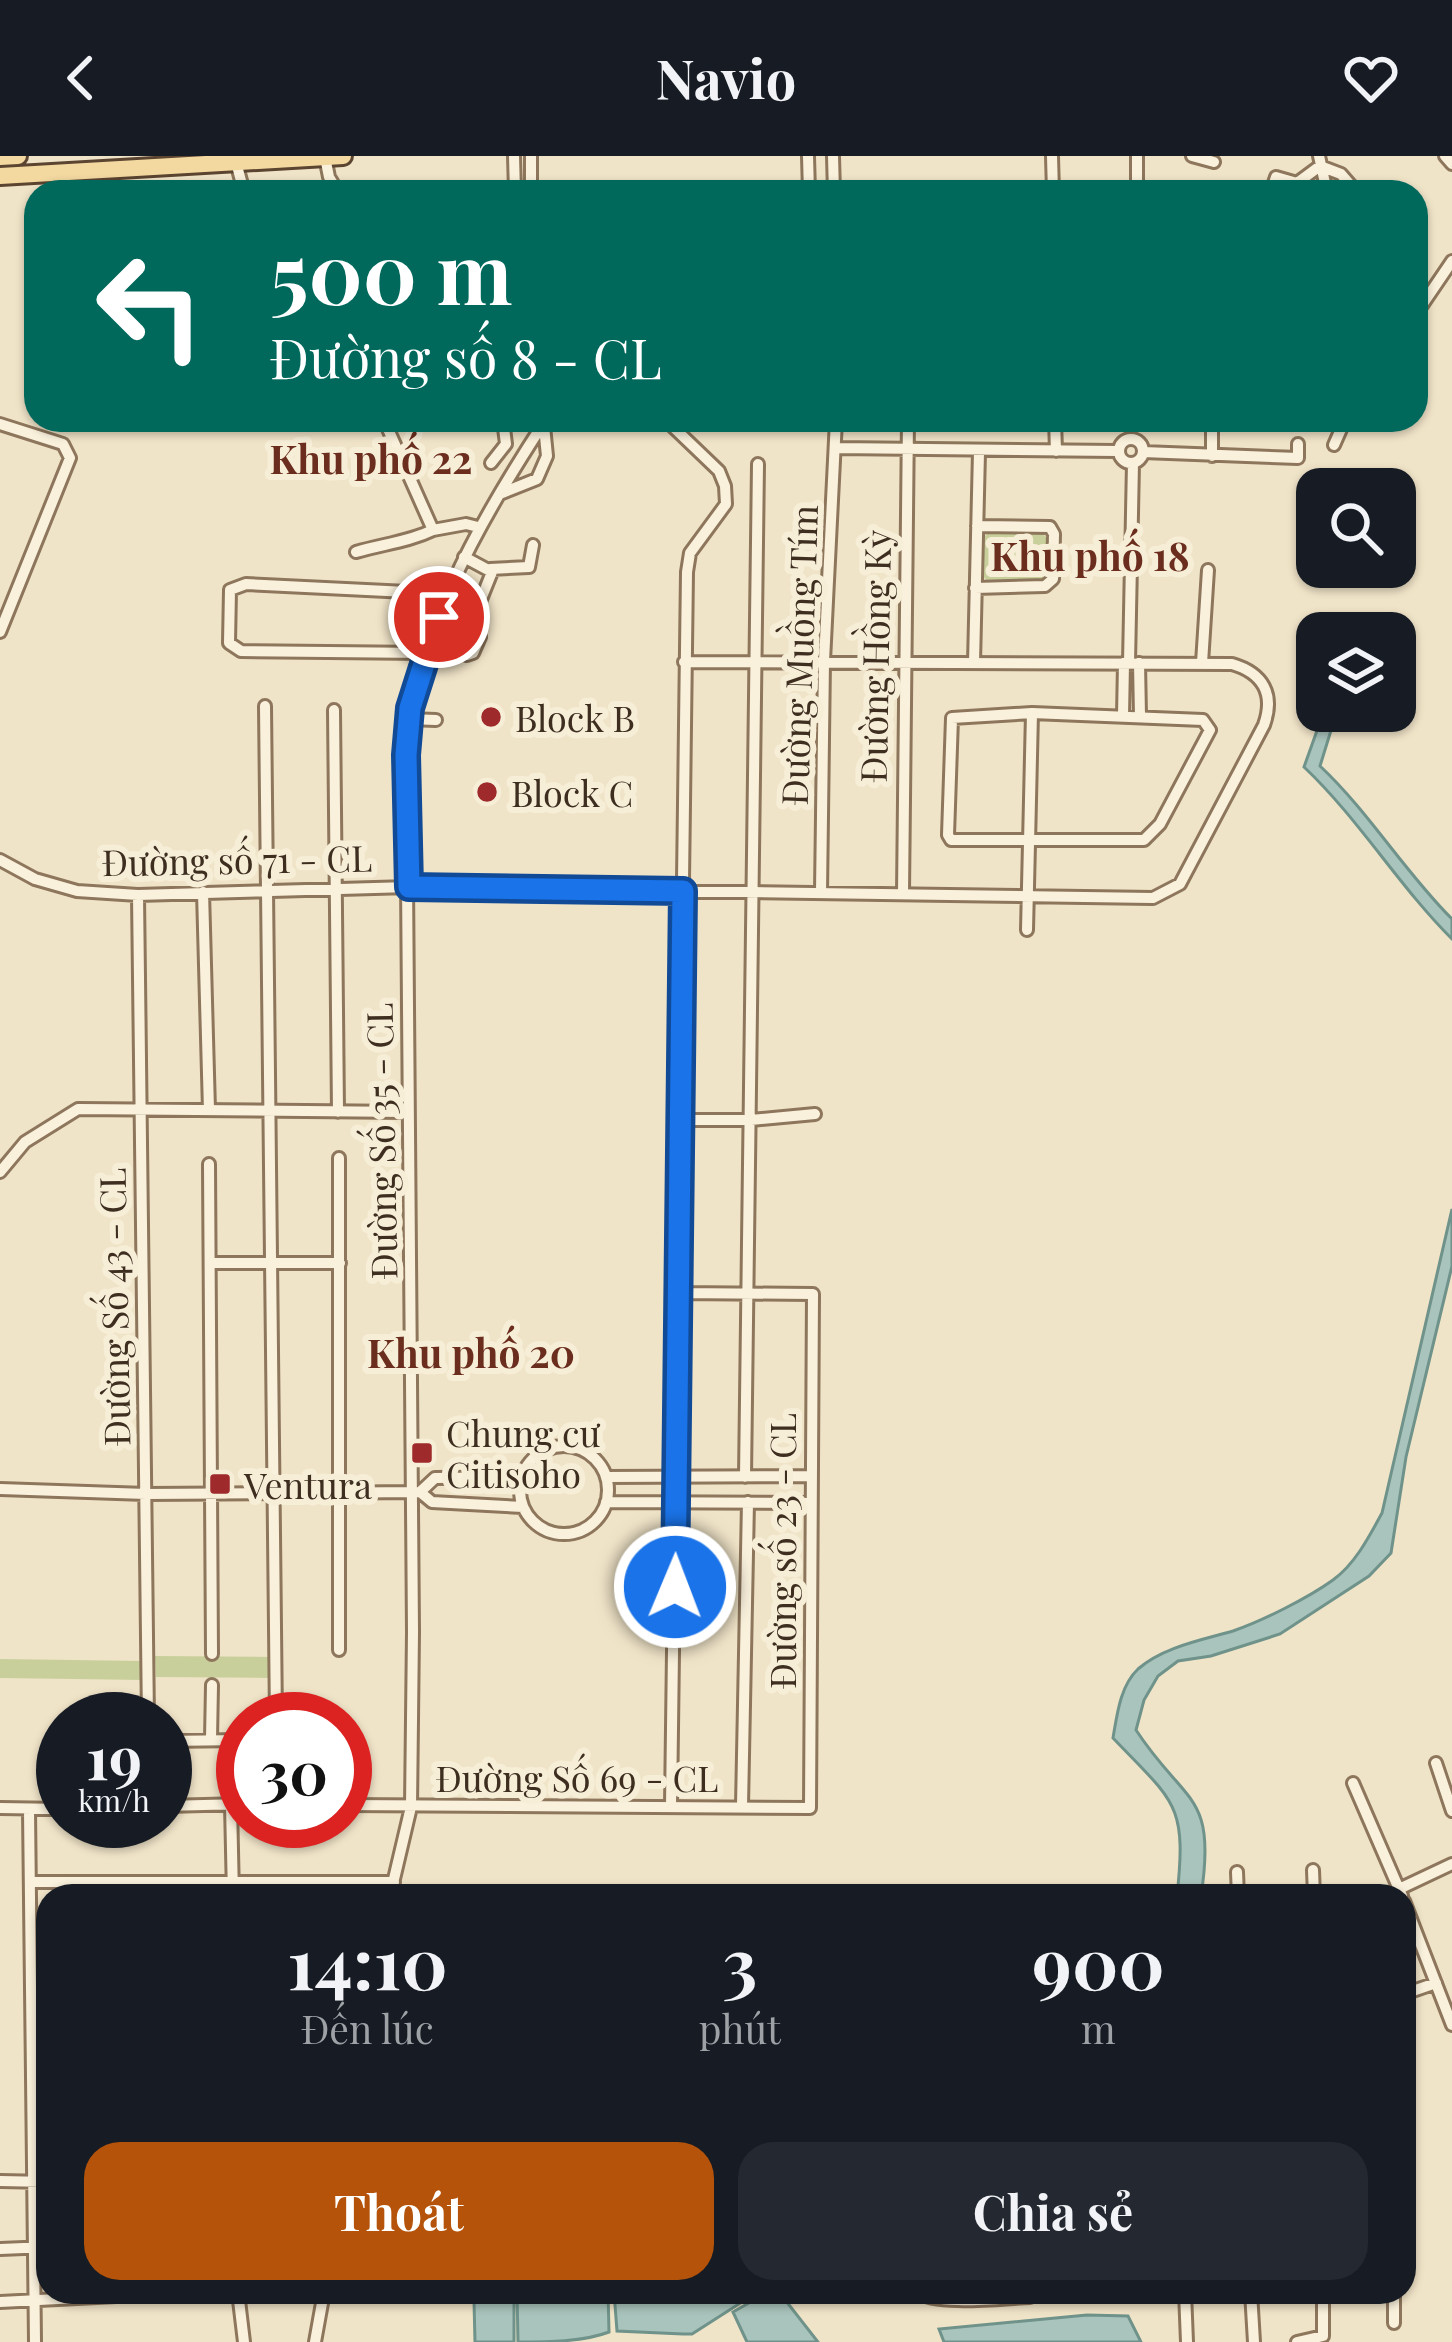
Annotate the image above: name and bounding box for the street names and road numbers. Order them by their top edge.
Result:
street label: Đường Muồng Tím [769,504,827,806]
street label: Đường Hồng Kỳ [848,529,900,783]
street label: Đường số 71 - CL [101,833,373,885]
street label: Đường Số 35 - CL [354,1002,406,1280]
street label: Đường Số 43 - CL [87,1167,139,1447]
street label: Đường số 23 - CL [757,1413,805,1689]
street label: Đường Số 69 - CL [436,1753,718,1801]

